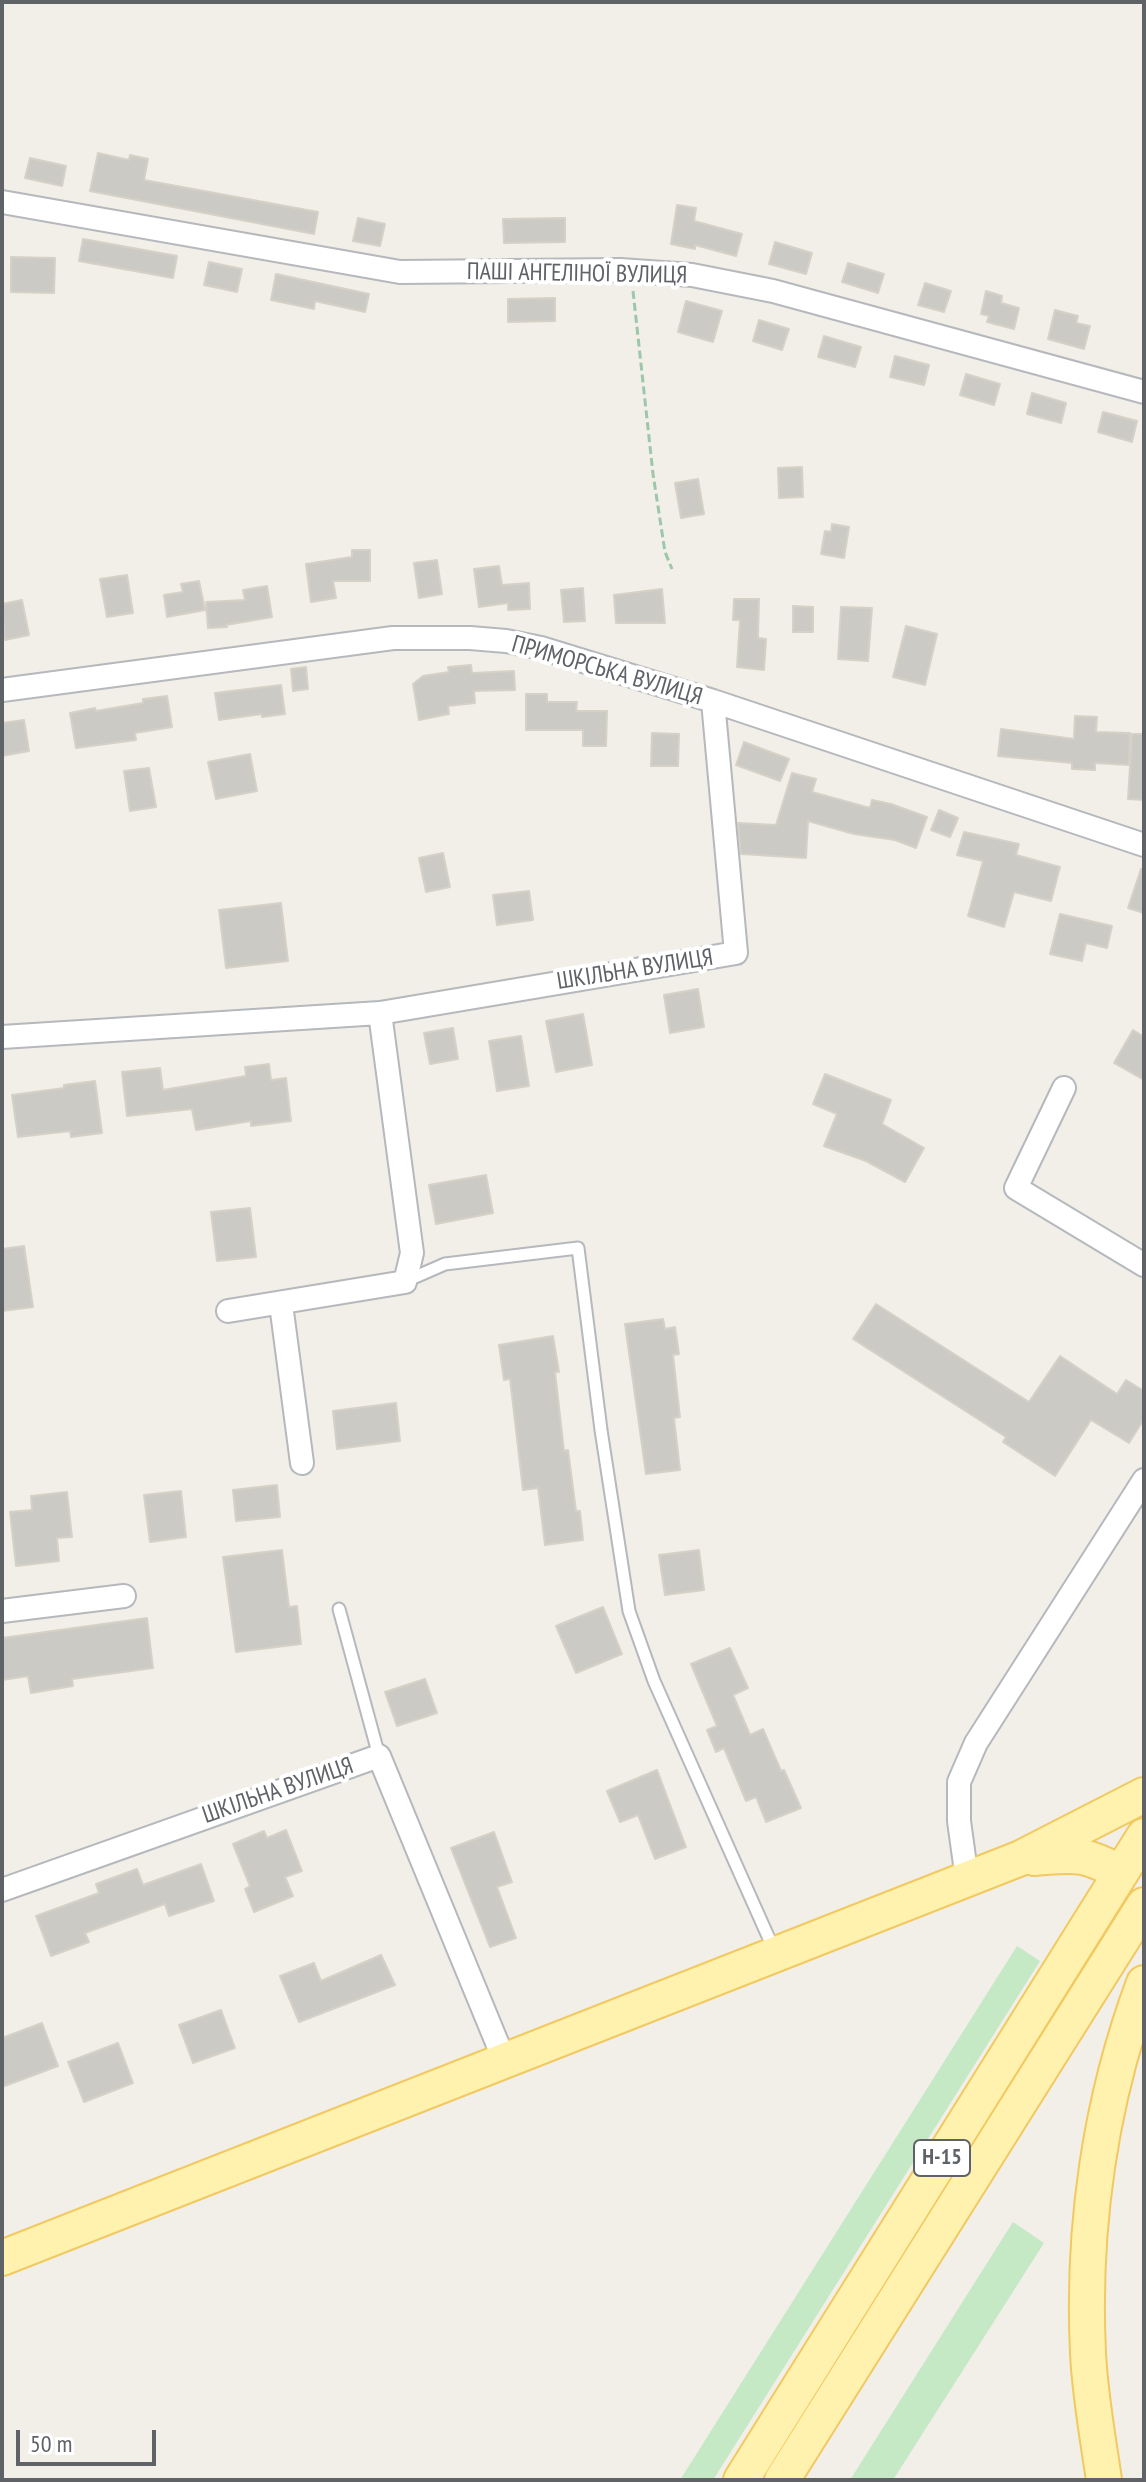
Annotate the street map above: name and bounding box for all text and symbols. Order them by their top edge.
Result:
street label: ПАШІ АНГЕЛІНОЇ ВУЛИЦЯ [467,258,687,290]
street label: ПРИМОРСЬКА ВУЛИЦЯ [508,630,706,712]
street label: ШКІЛЬНА ВУЛИЦЯ [555,943,715,997]
street label: ШКІЛЬНА ВУЛИЦЯ [199,1752,357,1830]
road number: Н-15 [914,2140,970,2176]
scale bar [20,2414,160,2464]
text: 50 m [30,2428,72,2459]

